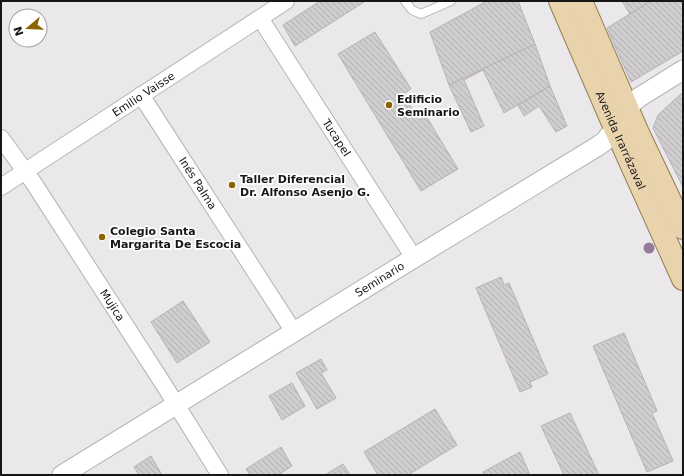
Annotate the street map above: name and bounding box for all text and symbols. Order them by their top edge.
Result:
north arrow [8,8,48,48]
text: N [11,25,27,38]
street label: Emilio Vaisse [110,69,177,120]
street label: Avenida Irarrázaval [593,89,648,192]
place label: Edificio Seminario [397,93,460,119]
marker: Edificio Seminario [384,100,394,110]
street label: Tucapel [319,116,353,159]
street label: Inés Palma [176,155,219,212]
place label: Taller Diferencial Dr. Alfonso Asenjo G. [240,173,370,199]
marker: Taller Diferencial Dr. Alfonso Asenjo G. [227,180,237,190]
place label: Colegio Santa Margarita De Escocia [110,225,241,251]
marker: Colegio Santa Margarita De Escocia [97,232,107,242]
street label: Seminario [353,259,407,300]
street label: Mujica [97,287,127,324]

